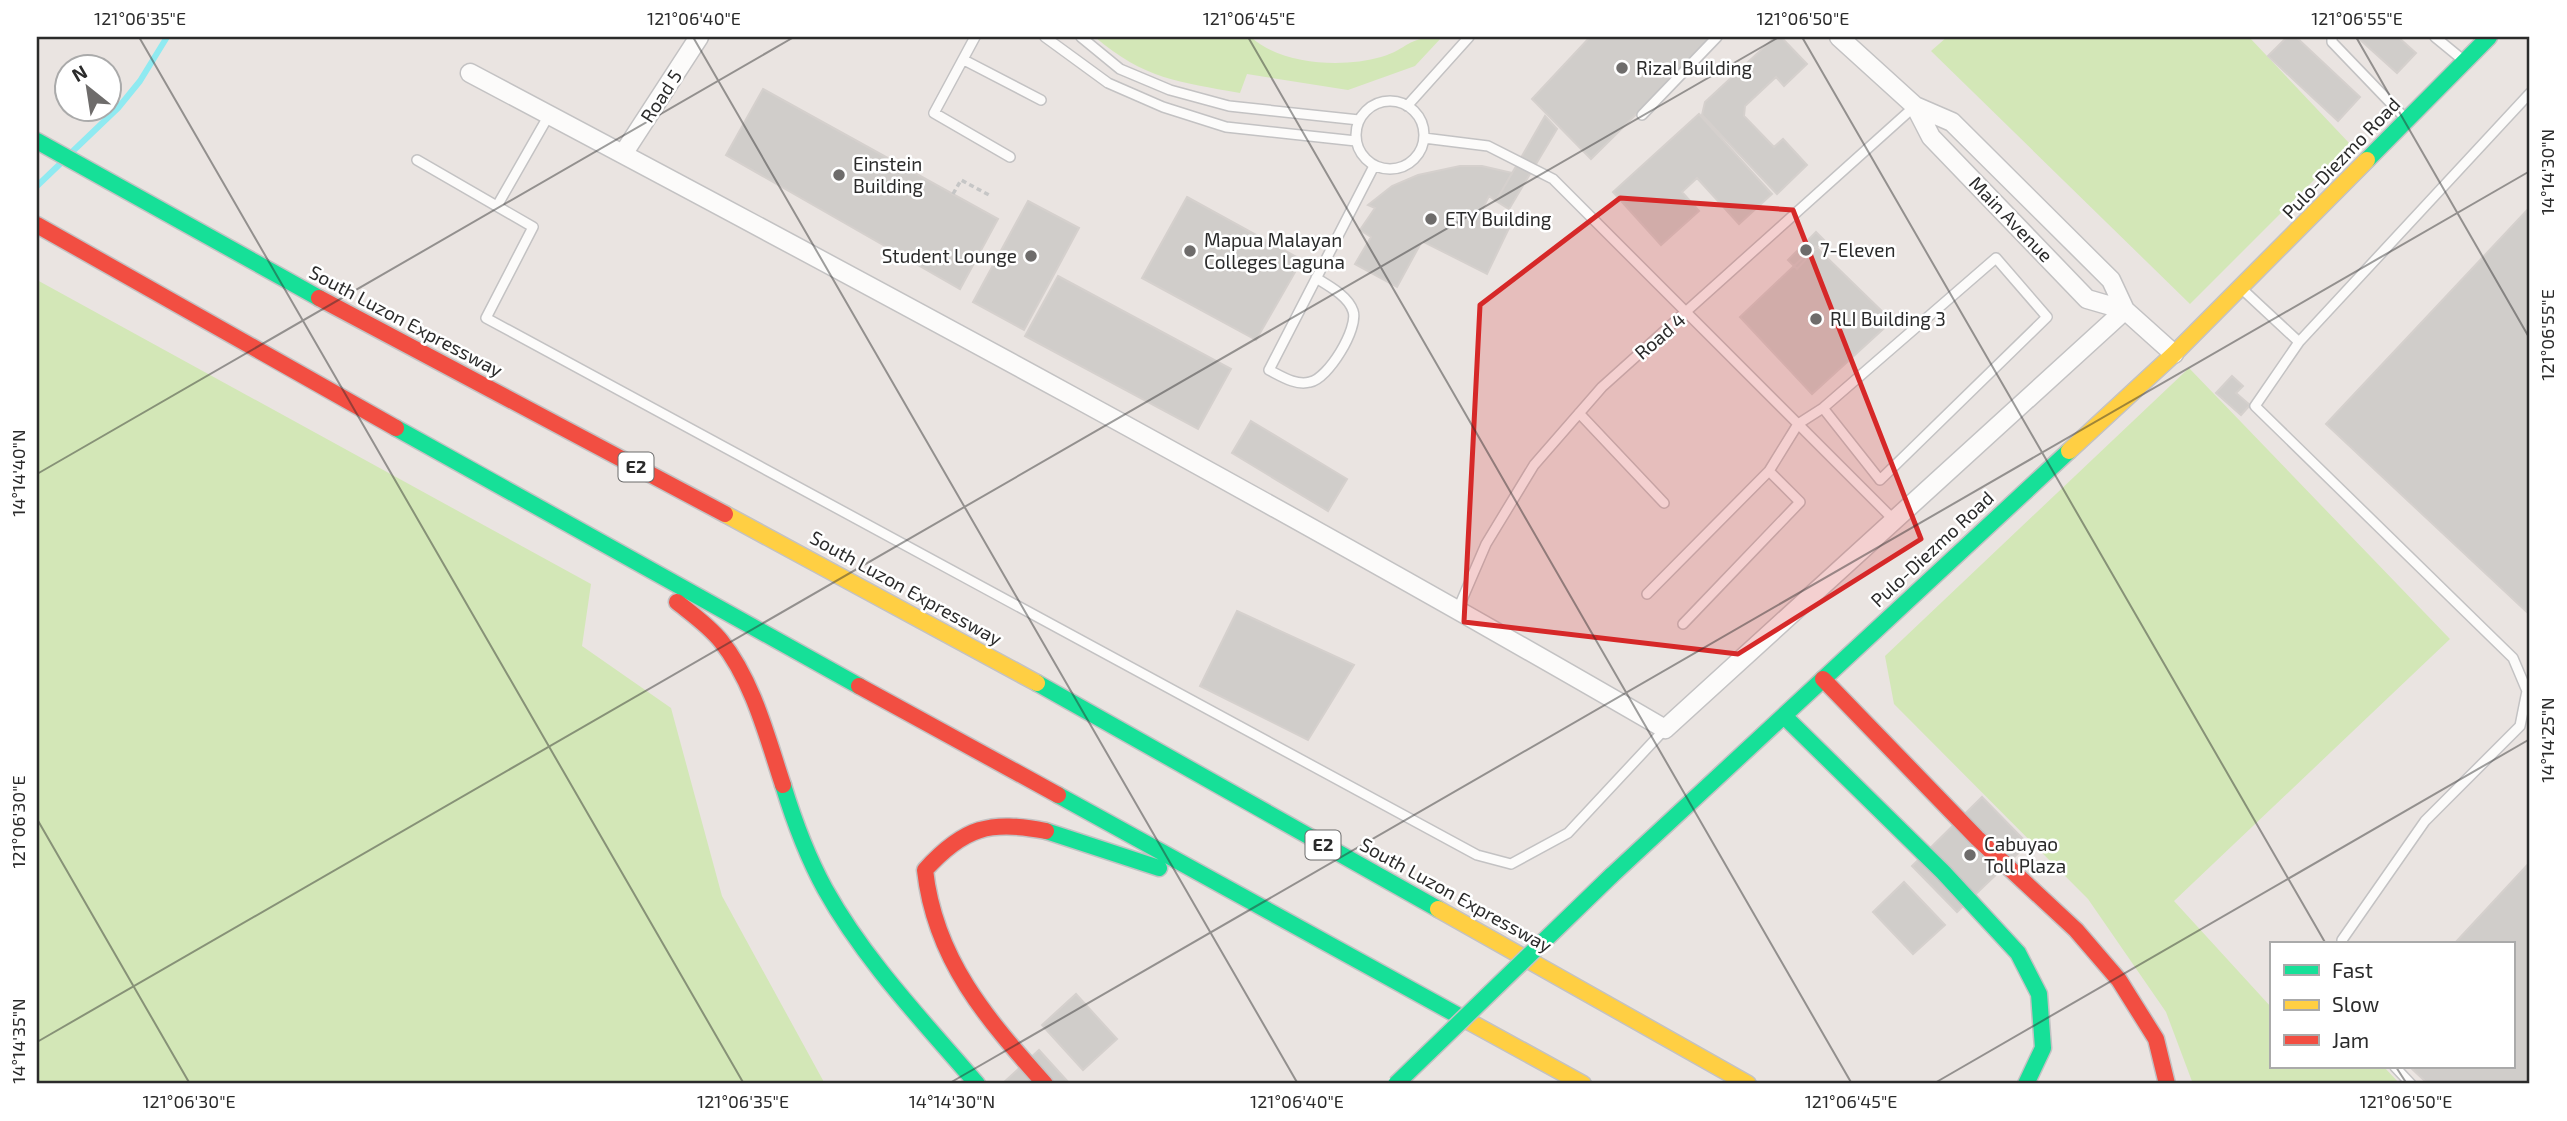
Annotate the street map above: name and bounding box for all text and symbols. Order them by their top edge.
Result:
text: 121°06'35"E [94,7,186,29]
text: 121°06'40"E [647,7,741,29]
text: 121°06'45"E [1203,7,1295,29]
text: 121°06'50"E [1757,7,1849,29]
text: 121°06'55"E [2311,7,2403,29]
north arrow [52,52,122,122]
place label: Rizal Building [1636,56,1753,79]
text: N [68,59,91,86]
marker: Rizal Building [1614,60,1630,76]
street label: Road 5 [635,65,686,126]
street label: Pulo-Diezmo Road [2277,92,2404,223]
text: 14°14'30"N [2536,129,2558,215]
place label: Einstein Building [853,152,924,197]
marker: Einstein Building [831,167,847,183]
street label: Main Avenue [1965,171,2058,266]
place label: ETY Building [1445,207,1552,230]
marker: ETY Building [1423,211,1439,227]
place label: Mapua Malayan Colleges Laguna [1204,228,1345,273]
place label: 7-Eleven [1820,238,1896,261]
marker: 7-Eleven [1798,242,1814,258]
marker: Mapua Malayan Colleges Laguna [1182,243,1198,259]
place label: Student Lounge [882,244,1017,267]
marker: Student Lounge [1023,248,1039,264]
street label: South Luzon Expressway [306,260,507,381]
text: 121°06'55"E [2536,289,2558,381]
street label: Road 4 [1630,307,1690,364]
place label: RLI Building 3 [1830,307,1946,330]
marker: RLI Building 3 [1808,311,1824,327]
text: 14°14'40"N [7,429,29,517]
road number: E2 [618,452,654,481]
street label: Pulo-Diezmo Road [1865,486,1998,611]
street label: South Luzon Expressway [806,525,1006,650]
text: 14°14'25"N [2536,697,2558,783]
text: 121°06'30"E [7,775,29,869]
road number: E2 [1306,830,1340,860]
street label: South Luzon Expressway [1356,832,1556,957]
place label: Cabuyao Toll Plaza [1984,832,2066,877]
marker: Cabuyao Toll Plaza [1962,847,1978,863]
legend [2270,942,2514,1068]
text: Fast [2332,957,2373,982]
text: Slow [2332,991,2379,1016]
text: 14°14'35"N [7,998,29,1084]
text: Jam [2332,1027,2369,1052]
text: 121°06'30"E [142,1090,236,1112]
text: 121°06'35"E [697,1090,789,1112]
text: 14°14'30"N [909,1090,995,1112]
text: 121°06'40"E [1250,1090,1344,1112]
text: 121°06'45"E [1805,1090,1897,1112]
text: 121°06'50"E [2360,1090,2452,1112]

